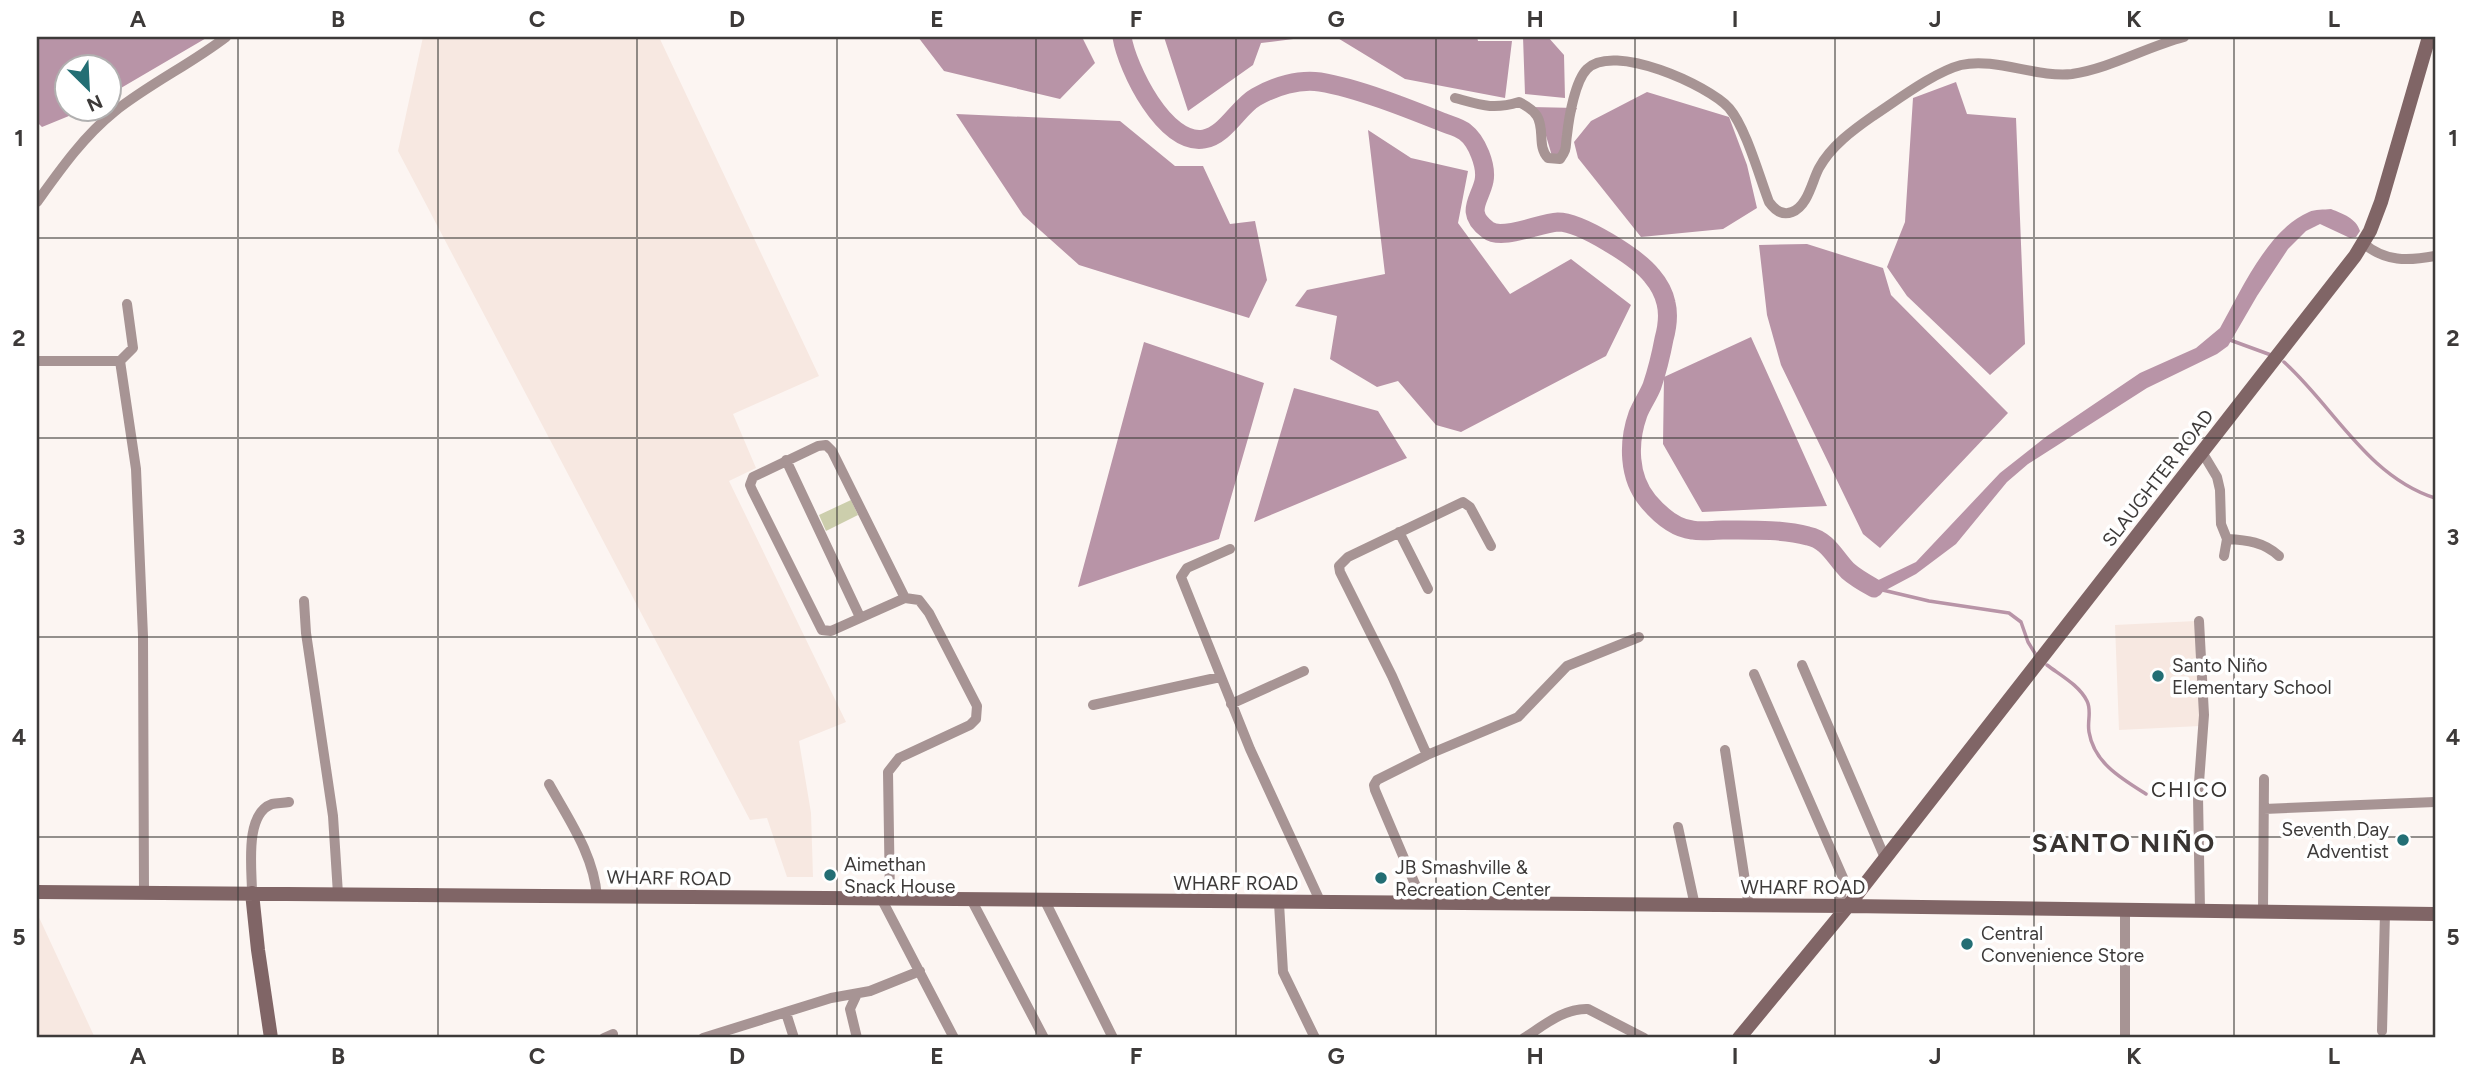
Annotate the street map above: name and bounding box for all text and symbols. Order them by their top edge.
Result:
text: A [130,5,147,33]
text: B [331,5,345,33]
text: C [529,5,546,33]
text: D [729,5,745,33]
text: E [930,5,944,33]
text: F [1130,5,1143,33]
text: G [1327,5,1345,33]
text: H [1526,5,1544,33]
text: I [1732,5,1738,33]
text: J [1929,5,1941,33]
text: K [2126,5,2142,33]
text: L [2328,5,2340,33]
north arrow [52,52,122,122]
text: N [83,90,106,117]
text: 1 [14,124,24,152]
text: 1 [2448,124,2458,152]
text: 2 [12,324,26,352]
text: 2 [2446,324,2460,352]
street label: SLAUGHTER ROAD [2097,405,2219,551]
text: 3 [13,523,25,551]
text: 3 [2447,523,2459,551]
place label: Santo Niño Elementary School [2172,654,2332,699]
marker: Santo Niño Elementary School [2150,668,2166,684]
text: 4 [12,723,26,751]
text: 4 [2446,723,2460,751]
district label: CHICO [2151,777,2229,802]
place label: Seventh Day Adventist [2281,818,2389,863]
district label: SANTO NIÑO [2032,827,2216,859]
marker: Seventh Day Adventist [2395,832,2411,848]
place label: Aimethan Snack House [844,853,955,898]
place label: JB Smashville & Recreation Center [1395,856,1551,901]
street label: WHARF ROAD [606,865,732,891]
marker: Aimethan Snack House [822,867,838,883]
marker: JB Smashville & Recreation Center [1373,870,1389,886]
street label: WHARF ROAD [1174,872,1298,895]
street label: WHARF ROAD [1741,876,1865,899]
place label: Central Convenience Store [1981,922,2144,967]
text: 5 [12,923,26,951]
text: 5 [2446,923,2460,951]
marker: Central Convenience Store [1959,936,1975,952]
text: A [130,1042,147,1070]
text: B [331,1042,345,1070]
text: C [529,1042,546,1070]
text: D [729,1042,745,1070]
text: E [930,1042,944,1070]
text: F [1130,1042,1143,1070]
text: G [1327,1042,1345,1070]
text: H [1526,1042,1544,1070]
text: I [1732,1042,1738,1070]
text: J [1929,1042,1941,1070]
text: K [2126,1042,2142,1070]
text: L [2328,1042,2340,1070]

